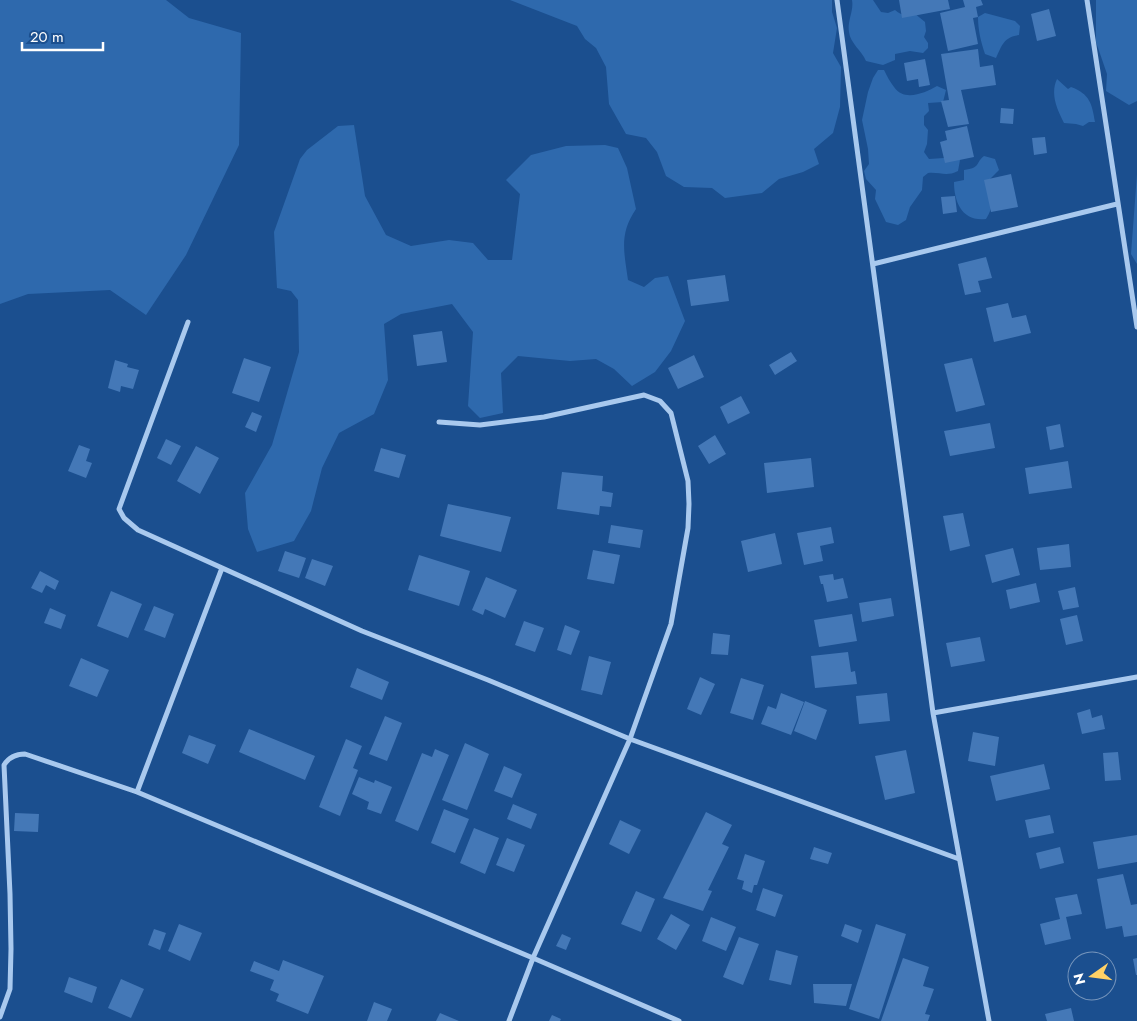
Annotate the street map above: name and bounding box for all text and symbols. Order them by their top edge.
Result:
scale bar [22,20,104,52]
text: 20 m [30,26,64,48]
north arrow [1067,951,1117,1001]
text: N [1068,971,1090,987]

